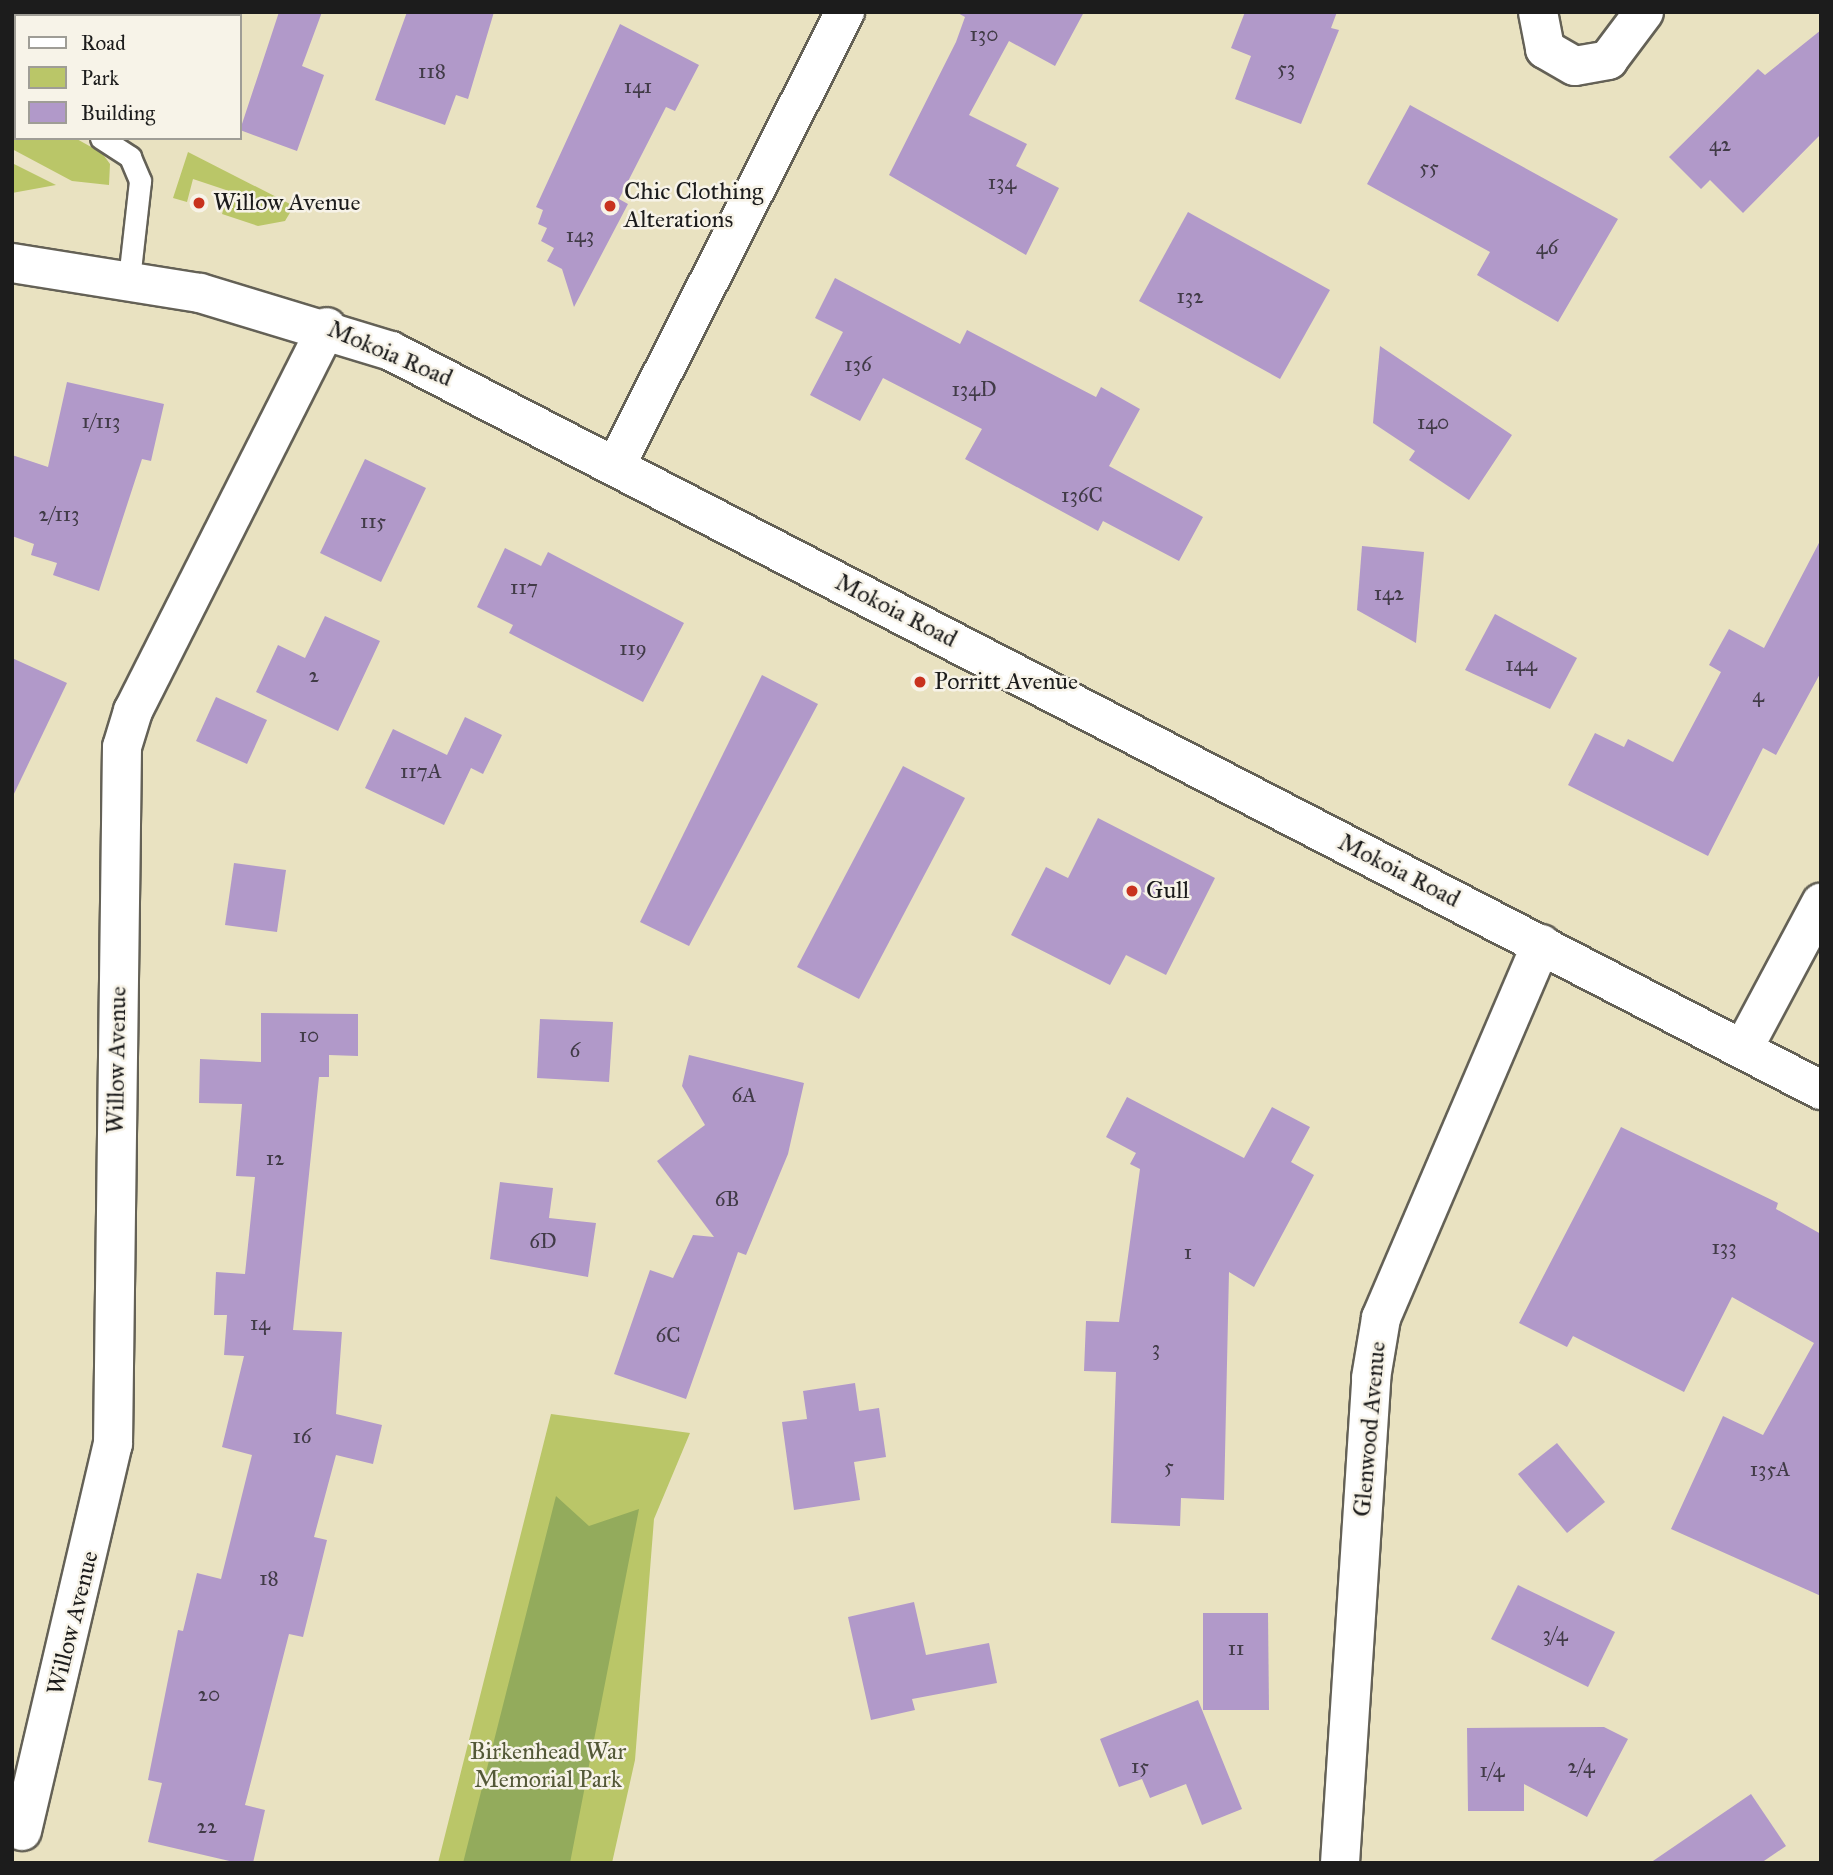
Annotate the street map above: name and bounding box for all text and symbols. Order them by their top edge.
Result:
legend [14,14,242,140]
house number: 130 [970,21,998,47]
text: Road [81,30,126,56]
house number: 53 [1277,55,1295,81]
house number: 118 [418,58,446,84]
text: Park [81,65,119,91]
house number: 141 [624,73,652,99]
text: Building [81,100,155,126]
house number: 42 [1709,131,1731,157]
house number: 55 [1419,154,1439,180]
house number: 134 [988,169,1016,195]
place label: Chic Clothing Alterations [624,178,763,234]
place label: Willow Avenue [213,189,360,217]
marker: Willow Avenue [191,195,207,211]
marker: Chic Clothing Alterations [602,198,618,214]
house number: 143 [566,222,594,248]
house number: 46 [1536,234,1558,260]
house number: 132 [1176,283,1204,309]
street label: Mokoia Road [323,315,457,393]
house number: 136 [844,351,872,377]
house number: 134D [952,376,996,402]
house number: 1/113 [82,408,120,434]
house number: 140 [1417,409,1449,435]
house number: 136C [1061,482,1103,508]
house number: 2/113 [39,501,79,527]
house number: 115 [360,508,386,534]
street label: Mokoia Road [830,568,962,654]
house number: 117 [510,574,538,600]
house number: 142 [1374,580,1404,606]
house number: 119 [619,635,647,661]
house number: 144 [1505,651,1537,677]
house number: 2 [309,662,319,688]
place label: Porritt Avenue [934,668,1078,696]
marker: Porritt Avenue [912,674,928,690]
house number: 4 [1752,682,1764,708]
house number: 117A [400,758,442,784]
street label: Mokoia Road [1333,828,1465,914]
place label: Gull [1146,877,1189,905]
marker: Gull [1124,883,1140,899]
street label: Willow Avenue [101,986,133,1134]
house number: 10 [299,1022,319,1048]
house number: 6 [570,1037,580,1063]
house number: 6A [732,1082,756,1108]
house number: 12 [266,1145,284,1171]
house number: 6B [715,1186,739,1212]
house number: 6D [529,1228,557,1254]
house number: 133 [1711,1234,1737,1260]
house number: 1 [1184,1239,1192,1265]
house number: 14 [250,1310,270,1336]
house number: 6C [655,1322,681,1348]
house number: 3 [1152,1335,1160,1361]
street label: Glenwood Avenue [1348,1340,1392,1518]
house number: 16 [292,1423,312,1449]
house number: 5 [1164,1453,1174,1479]
house number: 135A [1750,1456,1790,1482]
street label: Willow Avenue [41,1548,105,1698]
house number: 18 [259,1565,279,1591]
house number: 3/4 [1542,1621,1568,1647]
house number: 11 [1228,1635,1244,1661]
house number: 20 [198,1681,220,1707]
park label: Birkenhead War Memorial Park [470,1738,626,1794]
house number: 15 [1131,1753,1149,1779]
house number: 2/4 [1567,1753,1595,1779]
house number: 1/4 [1479,1757,1505,1783]
house number: 22 [197,1813,217,1839]

